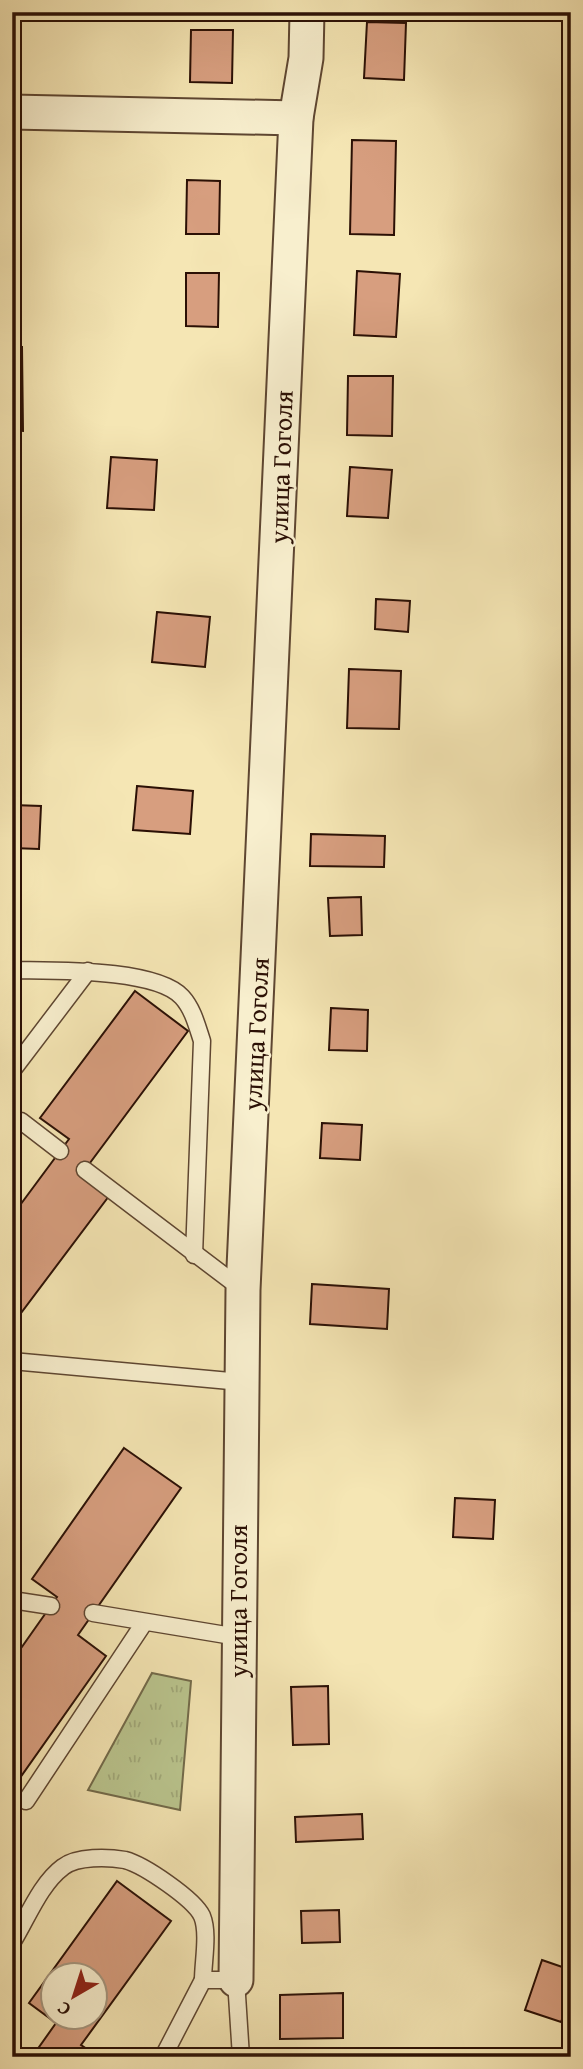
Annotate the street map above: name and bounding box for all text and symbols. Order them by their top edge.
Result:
street label: улица Гоголя [258,390,303,545]
street label: улица Гоголя [232,956,279,1113]
street label: улица Гоголя [218,1524,257,1679]
north arrow [38,1960,108,2030]
text: С [50,1995,76,2023]

